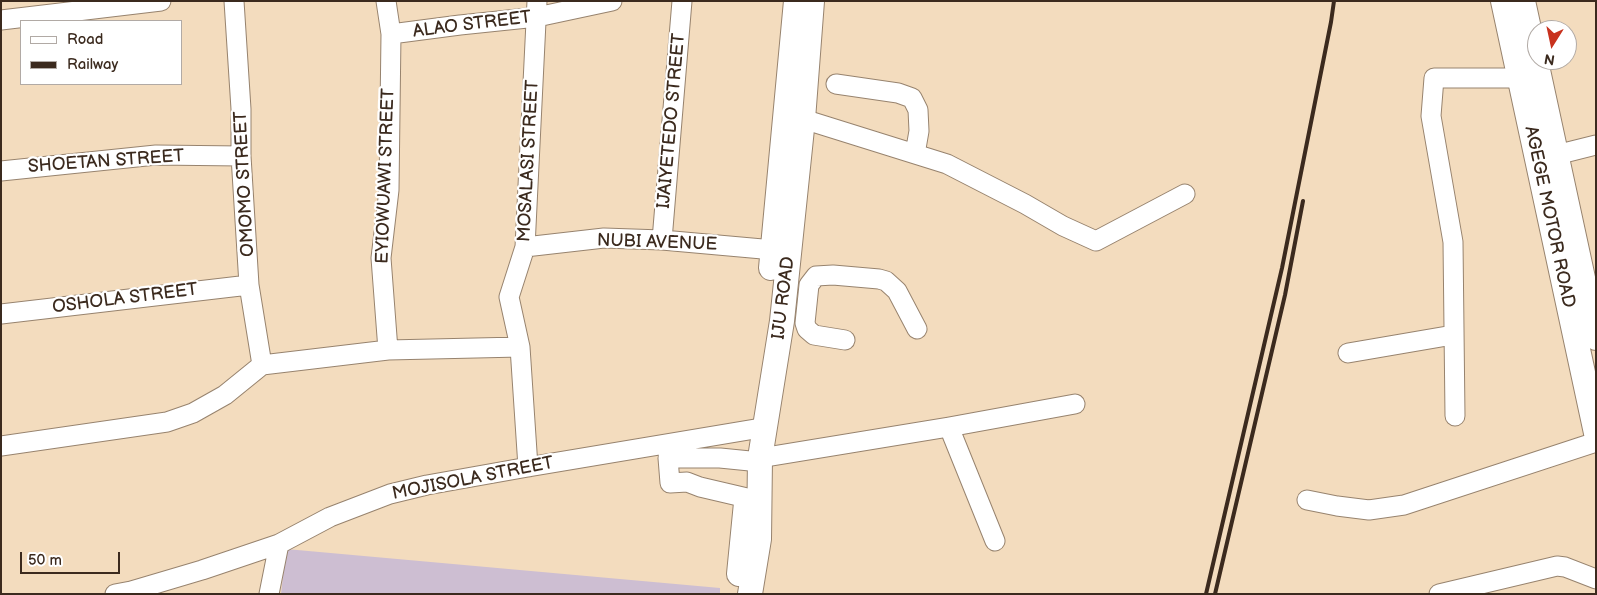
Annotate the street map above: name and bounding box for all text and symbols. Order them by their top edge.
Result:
street label: ALAO STREET [412,7,532,43]
legend [20,20,182,85]
north arrow [1527,20,1577,70]
text: Road [67,30,103,49]
street label: IJAIYETEDO STREET [654,32,690,210]
text: N [1543,50,1556,69]
text: Railway [67,55,118,74]
street label: MOSALASI STREET [514,79,544,243]
street label: EYIOWUAWI STREET [372,88,400,264]
street label: OMOMO STREET [230,111,260,257]
street label: AGEGE MOTOR ROAD [1519,124,1579,310]
street label: SHOETAN STREET [27,146,185,178]
street label: NUBI AVENUE [596,230,718,256]
street label: IJU ROAD [768,255,800,341]
street label: OSHOLA STREET [51,279,199,319]
street label: MOJISOLA STREET [390,453,556,505]
scale bar [22,542,122,574]
text: 50 m [28,551,62,570]

